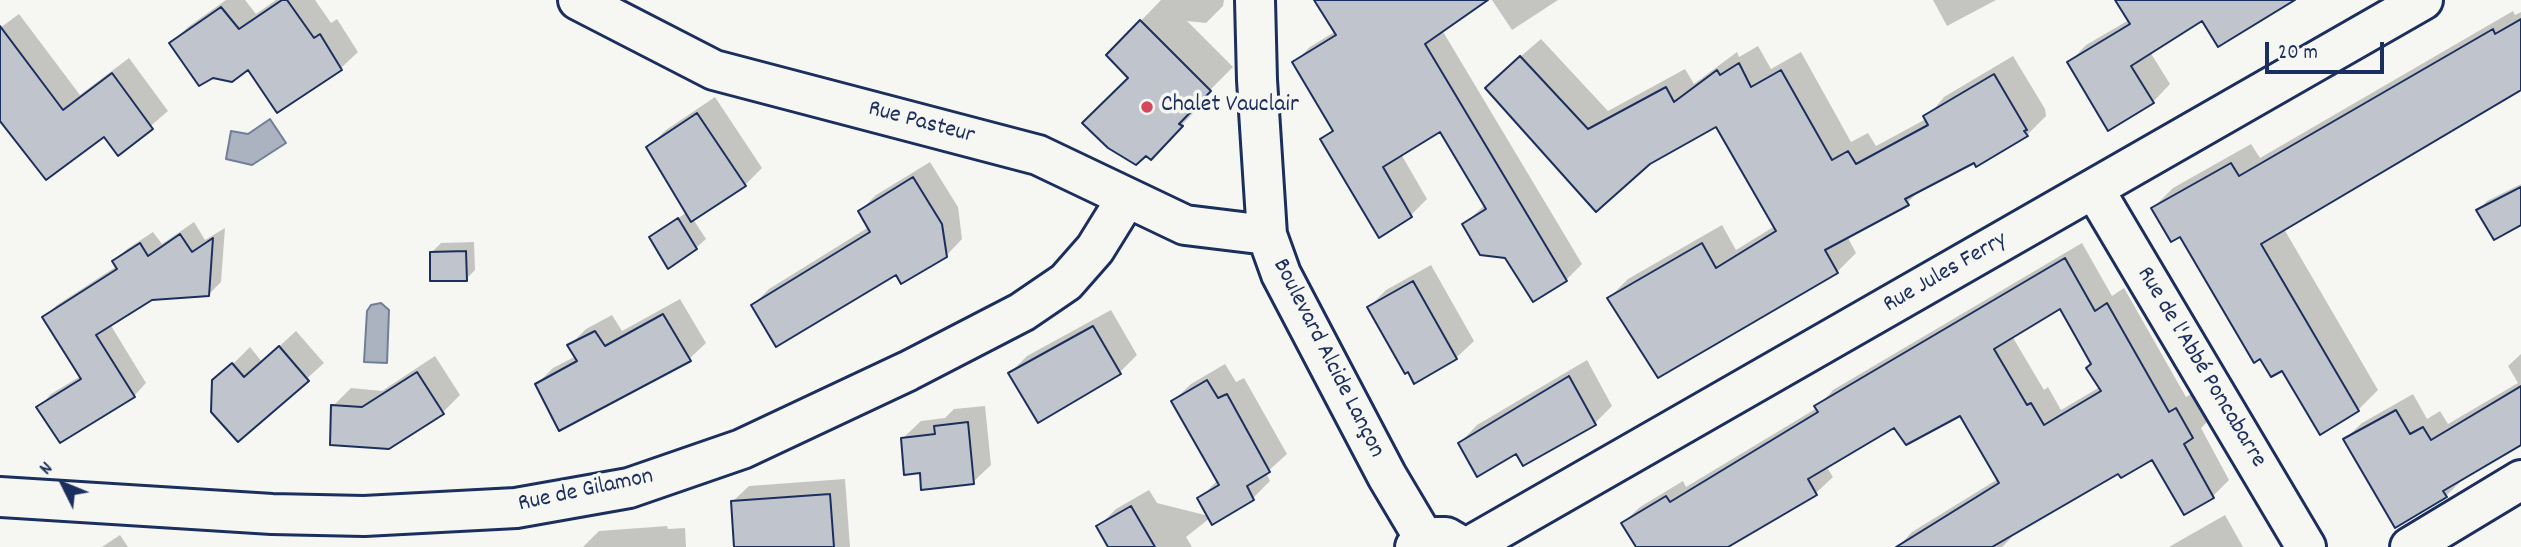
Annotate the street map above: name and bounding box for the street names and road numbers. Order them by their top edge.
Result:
street label: Rue Pasteur [865,96,977,152]
street label: Rue Jules Ferry [1879,227,2013,321]
street label: Boulevard Alcide Lançon [1264,255,1390,463]
street label: Rue de l'Abbé Poncabarre [2129,262,2271,474]
street label: Rue de Gilamon [516,464,656,520]

